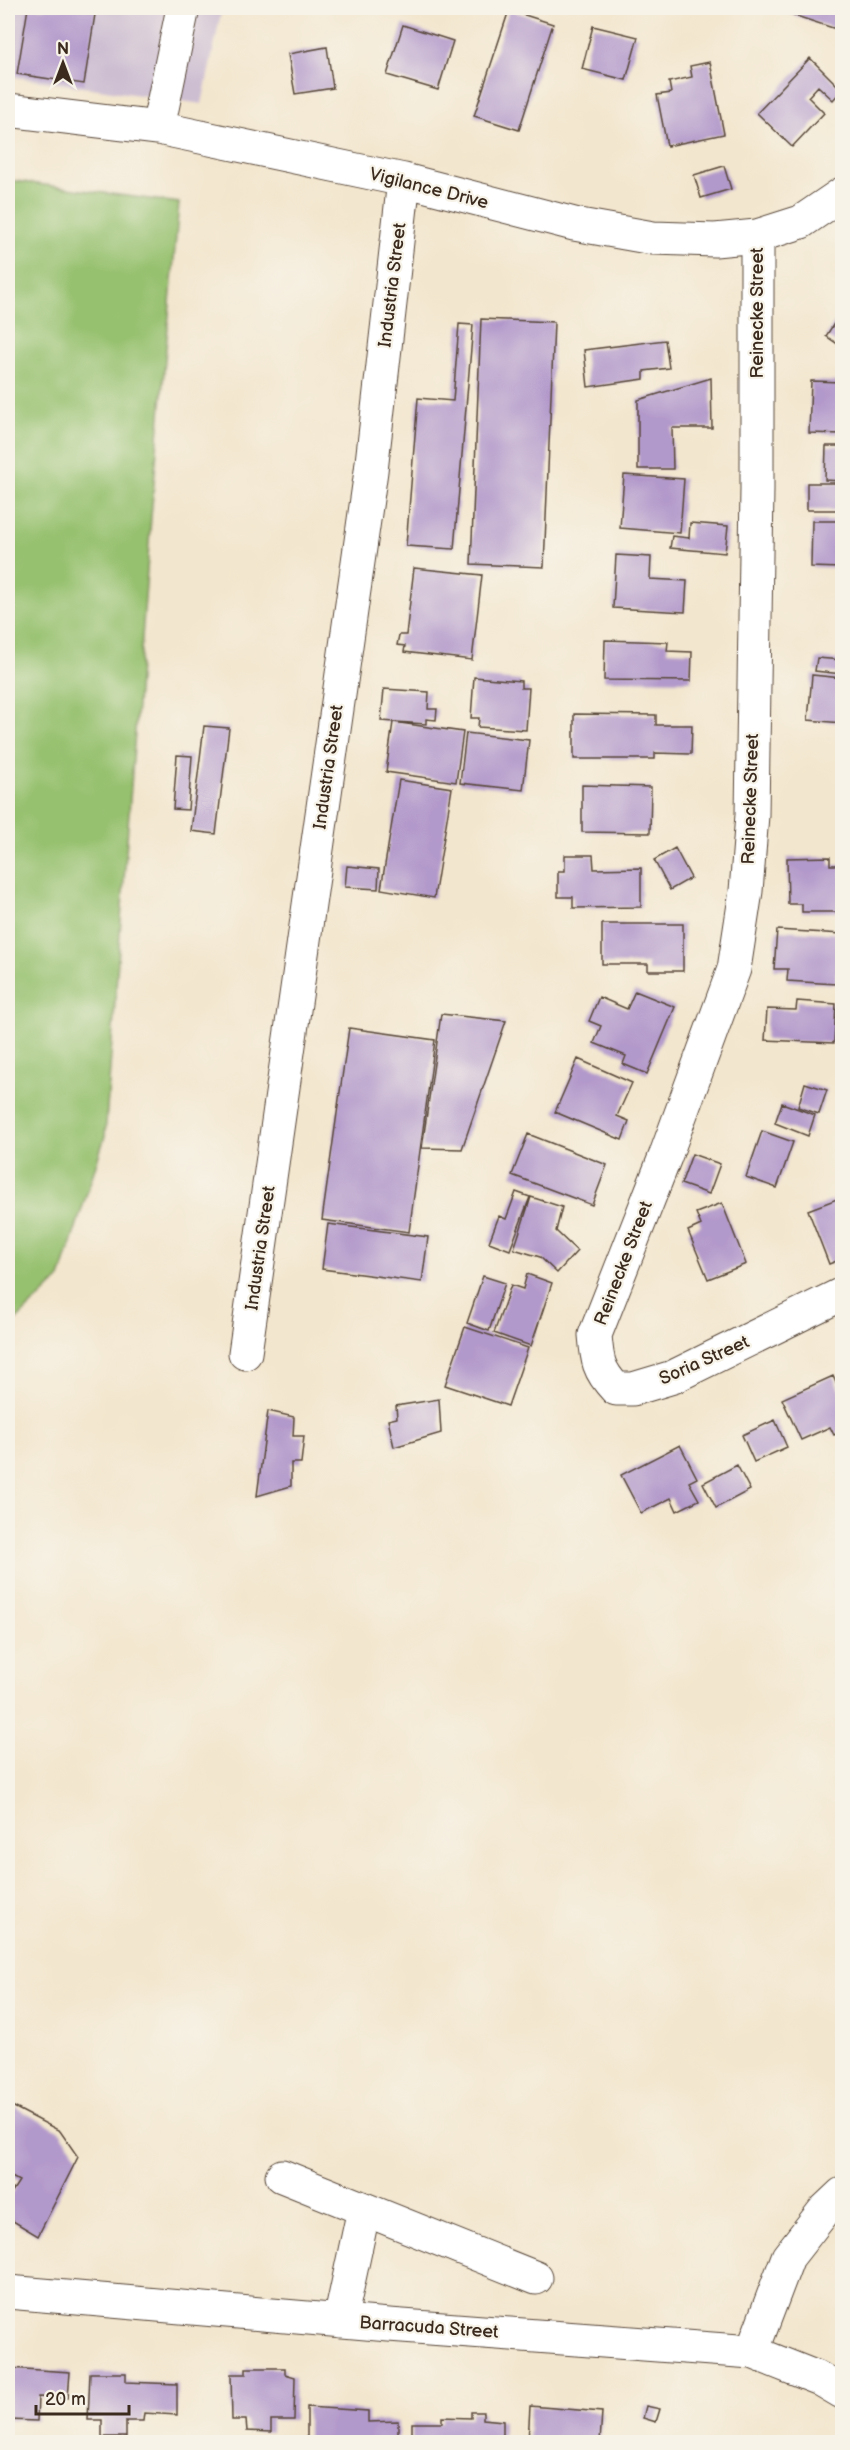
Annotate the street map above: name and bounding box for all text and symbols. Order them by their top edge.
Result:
north arrow [33,33,93,93]
text: N [57,40,69,59]
street label: Vigilance Drive [367,164,491,213]
street label: Industria Street [374,221,411,349]
street label: Reinecke Street [747,247,768,379]
street label: Industria Street [309,703,348,831]
street label: Reinecke Street [738,733,763,865]
street label: Industria Street [241,1184,280,1312]
street label: Reinecke Street [590,1198,657,1328]
street label: Soria Street [656,1331,753,1390]
street label: Barracuda Street [359,2312,500,2343]
scale bar [36,2378,129,2416]
text: 20 m [45,2389,86,2410]

